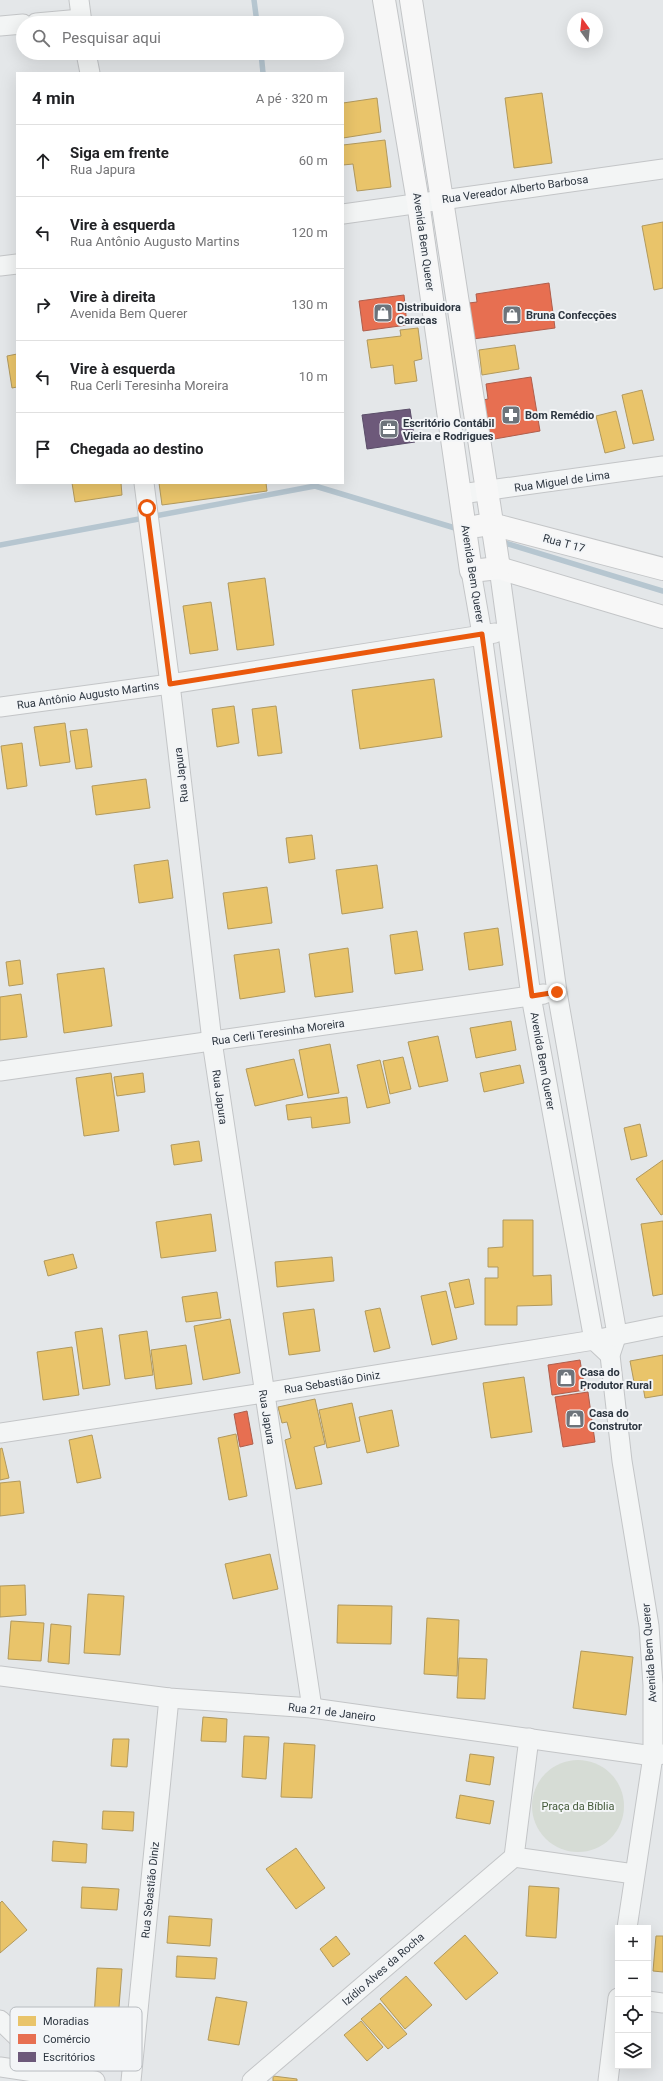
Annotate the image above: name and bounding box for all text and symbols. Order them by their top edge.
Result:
north arrow [567,12,603,48]
search box [16,16,344,60]
icon: search [30,27,52,49]
text: Pesquisar aqui [62,29,161,47]
text: 4 min [32,88,75,108]
text: A pé · 320 m [256,91,328,106]
text: Siga em frente [70,144,169,162]
icon: ahead [32,150,54,172]
text: 60 m [299,153,328,168]
text: Rua Japura [70,162,135,177]
street label: Rua Vereador Alberto Barbosa [441,173,589,206]
street label: Avenida Bem Querer [410,192,437,292]
text: Vire à esquerda [70,216,175,234]
icon: left [32,222,54,244]
text: 120 m [291,225,328,240]
text: Rua Antônio Augusto Martins [70,234,240,249]
text: Vire à direita [70,288,156,306]
icon: right [32,294,54,316]
text: 130 m [291,297,328,312]
place label: Distribuidora Caracas [397,301,461,327]
shop icon: Distribuidora Caracas [372,302,394,324]
shop icon: Bruna Confecções [501,304,523,326]
text: Avenida Bem Querer [70,306,187,321]
place label: Bruna Confecções [526,309,617,322]
text: Vire à esquerda [70,360,175,378]
icon: left [32,366,54,388]
text: 10 m [299,369,328,384]
text: Rua Cerli Teresinha Moreira [70,378,229,393]
pharmacy icon: Bom Remédio [500,404,522,426]
place label: Bom Remédio [525,409,594,422]
place label: Escritório Contábil Vieira e Rodrigues [403,417,494,443]
office icon: Escritório Contábil Vieira e Rodrigues [378,418,400,440]
icon: arrive [32,438,54,460]
text: Chegada ao destino [70,440,204,458]
street label: Rua Miguel de Lima [513,468,611,495]
route start [138,499,156,517]
street label: Avenida Bem Querer [458,524,487,624]
street label: Rua T 17 [542,532,586,555]
street label: Rua Antônio Augusto Martins [16,679,160,712]
street label: Rua Japura [172,747,191,803]
route end [548,983,566,1001]
street label: Avenida Bem Querer [527,1011,558,1111]
street label: Rua Cerli Teresinha Moreira [211,1017,345,1048]
street label: Rua Japura [209,1069,230,1125]
place label: Casa do Produtor Rural [580,1366,652,1392]
shop icon: Casa do Produtor Rural [555,1367,577,1389]
street label: Rua Sebastião Diniz [283,1368,382,1397]
street label: Rua Japura [256,1389,277,1445]
place label: Casa do Construtor [589,1407,642,1433]
shop icon: Casa do Construtor [564,1408,586,1430]
street label: Avenida Bem Querer [640,1603,659,1703]
street label: Rua 21 de Janeiro [287,1701,376,1724]
park label: Praça da Bíblia [542,1800,614,1813]
street label: Rua Sebastião Diniz [139,1841,162,1939]
map controls [615,1925,651,2069]
button: + [615,1925,651,1961]
street label: Izídio Alves da Rocha [340,1930,427,2008]
button: − [615,1961,651,1997]
button: locate [615,1997,651,2033]
legend [10,2007,142,2071]
text: Moradias [43,2015,89,2028]
text: Comércio [43,2033,90,2046]
button: layers [615,2033,651,2069]
text: Escritórios [43,2051,96,2064]

